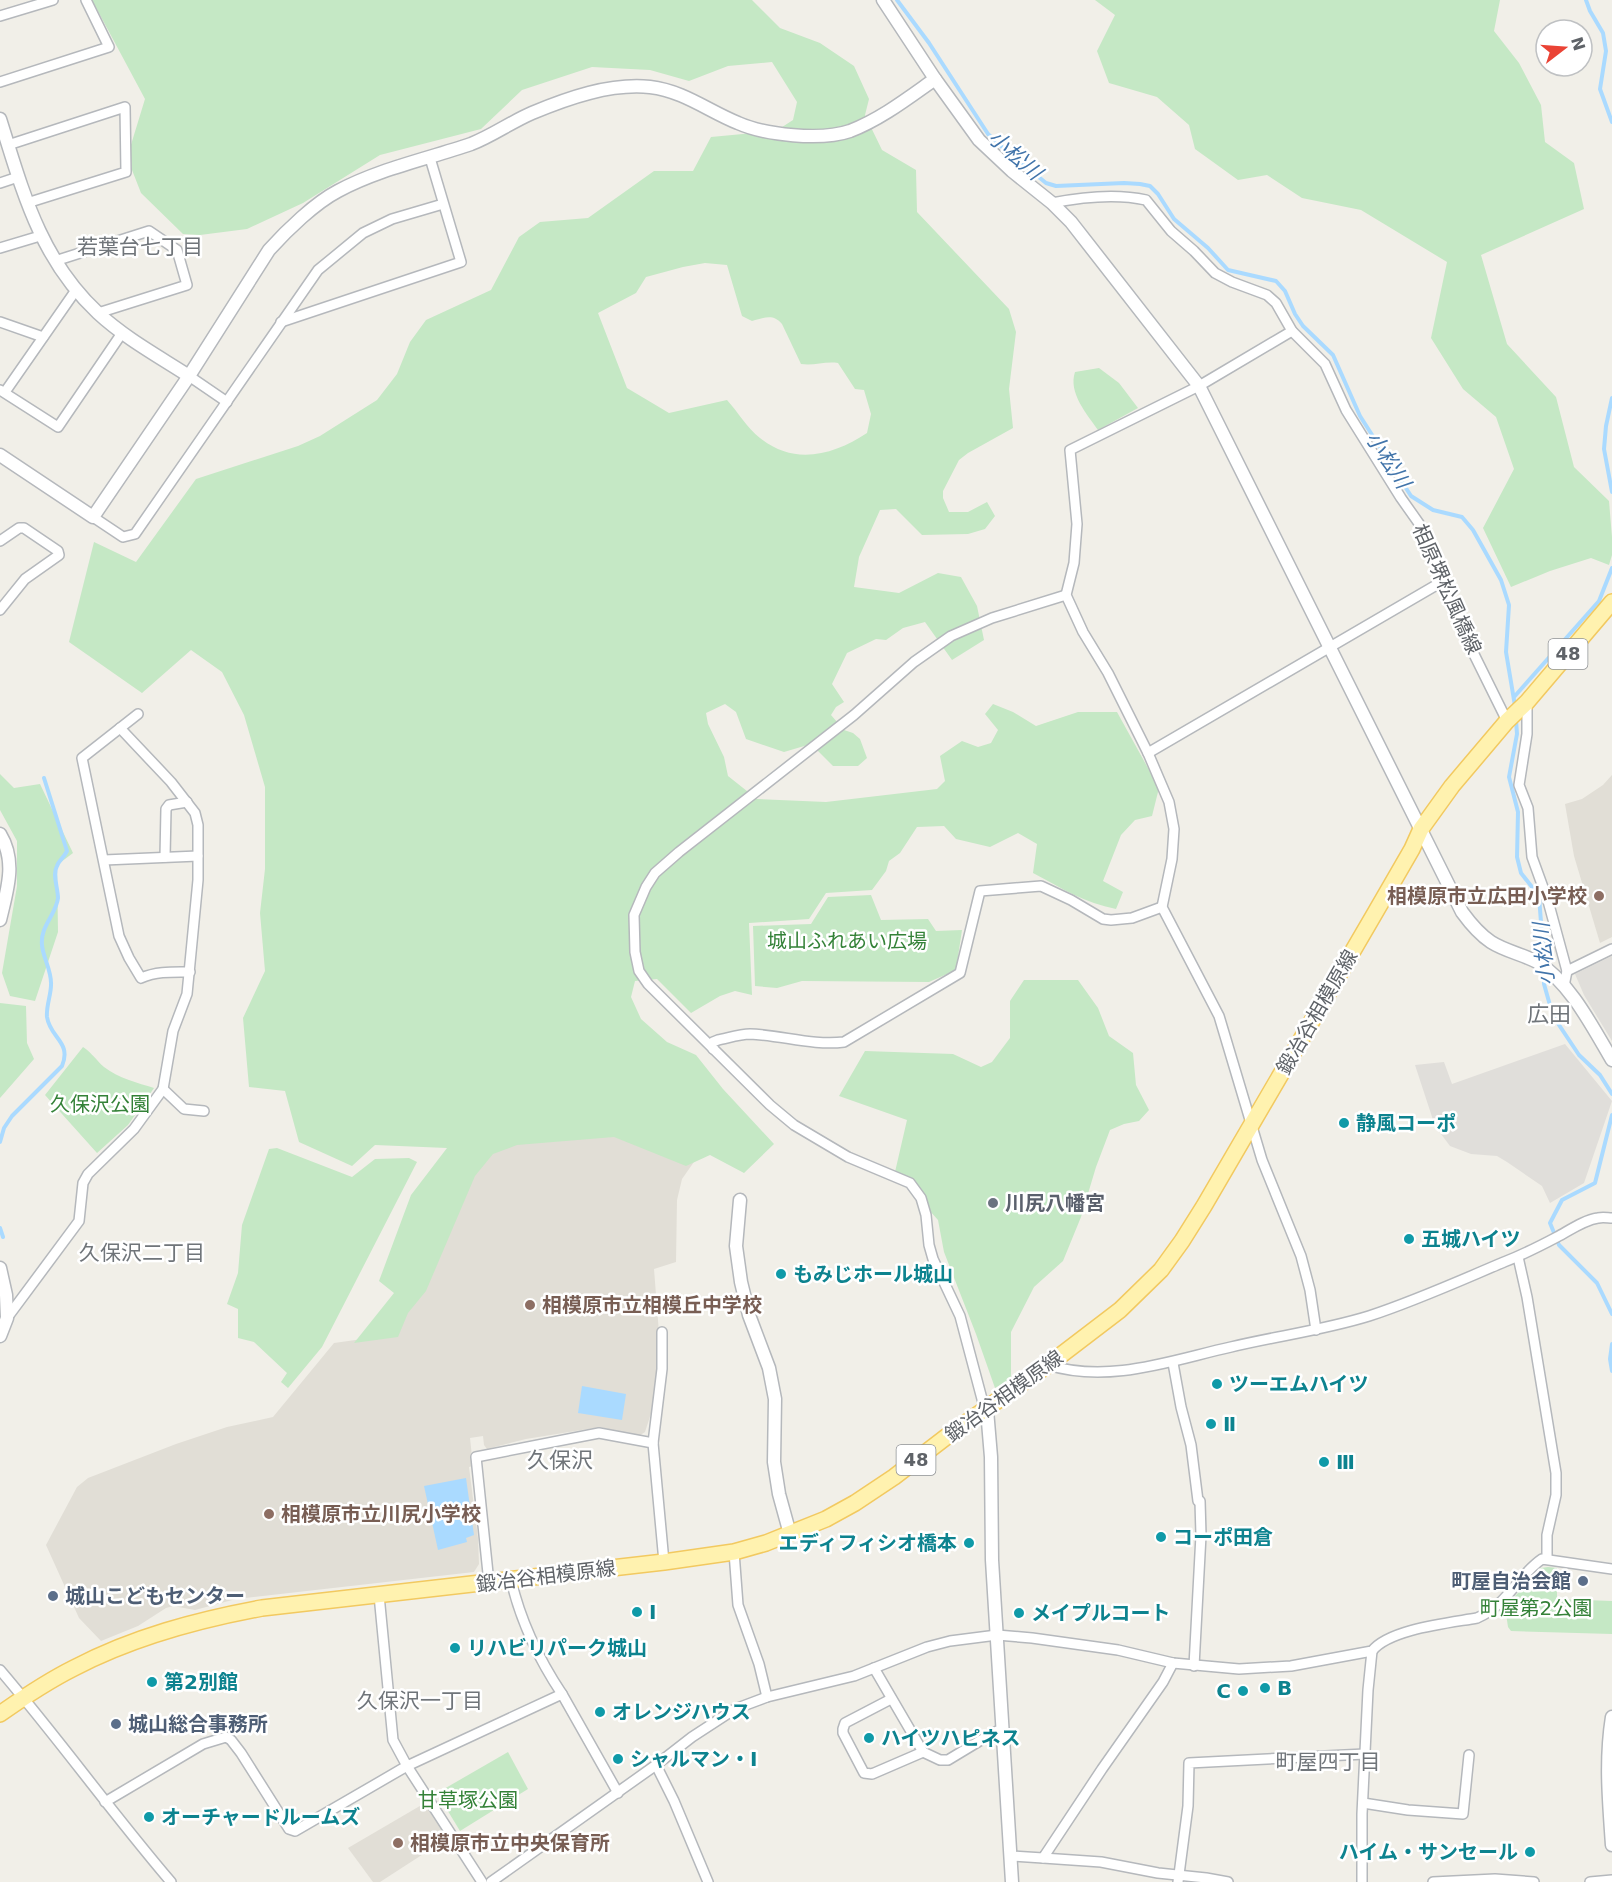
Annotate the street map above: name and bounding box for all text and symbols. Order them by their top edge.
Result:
north arrow [1534,18,1594,78]
text: N [1567,35,1589,53]
water label: 小松川 [983,125,1048,186]
district label: 若葉台七丁目 [77,235,203,259]
water label: 小松川 [1361,427,1416,495]
street label: 相原堺松風橋線 [1408,520,1486,658]
road number: 48 [1548,639,1588,669]
place label: 相模原市立広田小学校 [1387,884,1587,908]
marker: 相模原市立広田小学校 [1592,889,1606,903]
water label: 小松川 [1529,920,1559,986]
park label: 城山ふれあい広場 [767,929,927,953]
street label: 鍛冶谷相模原線 [1272,945,1362,1079]
district label: 広田 [1527,1002,1571,1027]
park label: 久保沢公園 [50,1092,150,1116]
place label: 静風コーポ [1356,1111,1456,1135]
marker: 静風コーポ [1337,1116,1351,1130]
place label: 川尻八幡宮 [1005,1191,1105,1215]
marker: 川尻八幡宮 [986,1196,1000,1210]
place label: 五城ハイツ [1421,1227,1521,1251]
marker: 五城ハイツ [1402,1232,1416,1246]
district label: 久保沢二丁目 [79,1241,205,1265]
place label: もみじホール城山 [793,1262,953,1286]
marker: もみじホール城山 [774,1267,788,1281]
place label: 相模原市立相模丘中学校 [542,1293,762,1317]
marker: 相模原市立相模丘中学校 [523,1298,537,1312]
street label: 鍛冶谷相模原線 [940,1345,1068,1447]
place label: ツーエムハイツ [1229,1372,1369,1396]
marker: ツーエムハイツ [1210,1377,1224,1391]
place label: Ⅱ [1223,1412,1236,1436]
marker: Ⅱ [1204,1417,1218,1431]
road number: 48 [896,1445,936,1475]
district label: 久保沢 [527,1448,593,1473]
place label: Ⅲ [1336,1450,1355,1474]
marker: Ⅲ [1317,1455,1331,1469]
place label: 相模原市立川尻小学校 [281,1502,481,1526]
marker: 相模原市立川尻小学校 [262,1507,276,1521]
place label: コーポ田倉 [1173,1525,1273,1549]
marker: コーポ田倉 [1154,1530,1168,1544]
place label: エディフィシオ橋本 [779,1531,957,1555]
marker: エディフィシオ橋本 [962,1536,976,1550]
street label: 鍛冶谷相模原線 [475,1556,617,1596]
place label: 町屋自治会館 [1451,1569,1571,1593]
marker: 町屋自治会館 [1576,1574,1590,1588]
place label: 城山こどもセンター [65,1584,245,1608]
marker: 城山こどもセンター [46,1589,60,1603]
park label: 町屋第2公園 [1480,1596,1592,1620]
place label: Ⅰ [649,1600,656,1624]
place label: メイプルコート [1031,1601,1171,1625]
marker: Ⅰ [630,1605,644,1619]
marker: メイプルコート [1012,1606,1026,1620]
place label: リハビリパーク城山 [467,1636,647,1660]
marker: リハビリパーク城山 [448,1641,462,1655]
place label: 第2別館 [164,1670,238,1694]
marker: 第2別館 [145,1675,159,1689]
place label: B [1277,1676,1292,1700]
place label: C [1216,1679,1231,1703]
marker: B [1258,1681,1272,1695]
marker: C [1236,1684,1250,1698]
district label: 久保沢一丁目 [357,1689,483,1713]
place label: オレンジハウス [612,1700,751,1724]
marker: オレンジハウス [593,1705,607,1719]
place label: 城山総合事務所 [128,1712,268,1736]
marker: 城山総合事務所 [109,1717,123,1731]
place label: ハイツハピネス [881,1726,1021,1750]
marker: ハイツハピネス [862,1731,876,1745]
place label: シャルマン・Ⅰ [630,1747,757,1771]
district label: 町屋四丁目 [1276,1750,1381,1774]
marker: シャルマン・Ⅰ [611,1752,625,1766]
park label: 甘草塚公園 [418,1788,518,1812]
place label: オーチャードルームズ [161,1805,360,1829]
marker: オーチャードルームズ [142,1810,156,1824]
place label: 相模原市立中央保育所 [410,1831,610,1855]
marker: 相模原市立中央保育所 [391,1836,405,1850]
place label: ハイム・サンセール [1339,1840,1518,1864]
marker: ハイム・サンセール [1523,1845,1537,1859]

